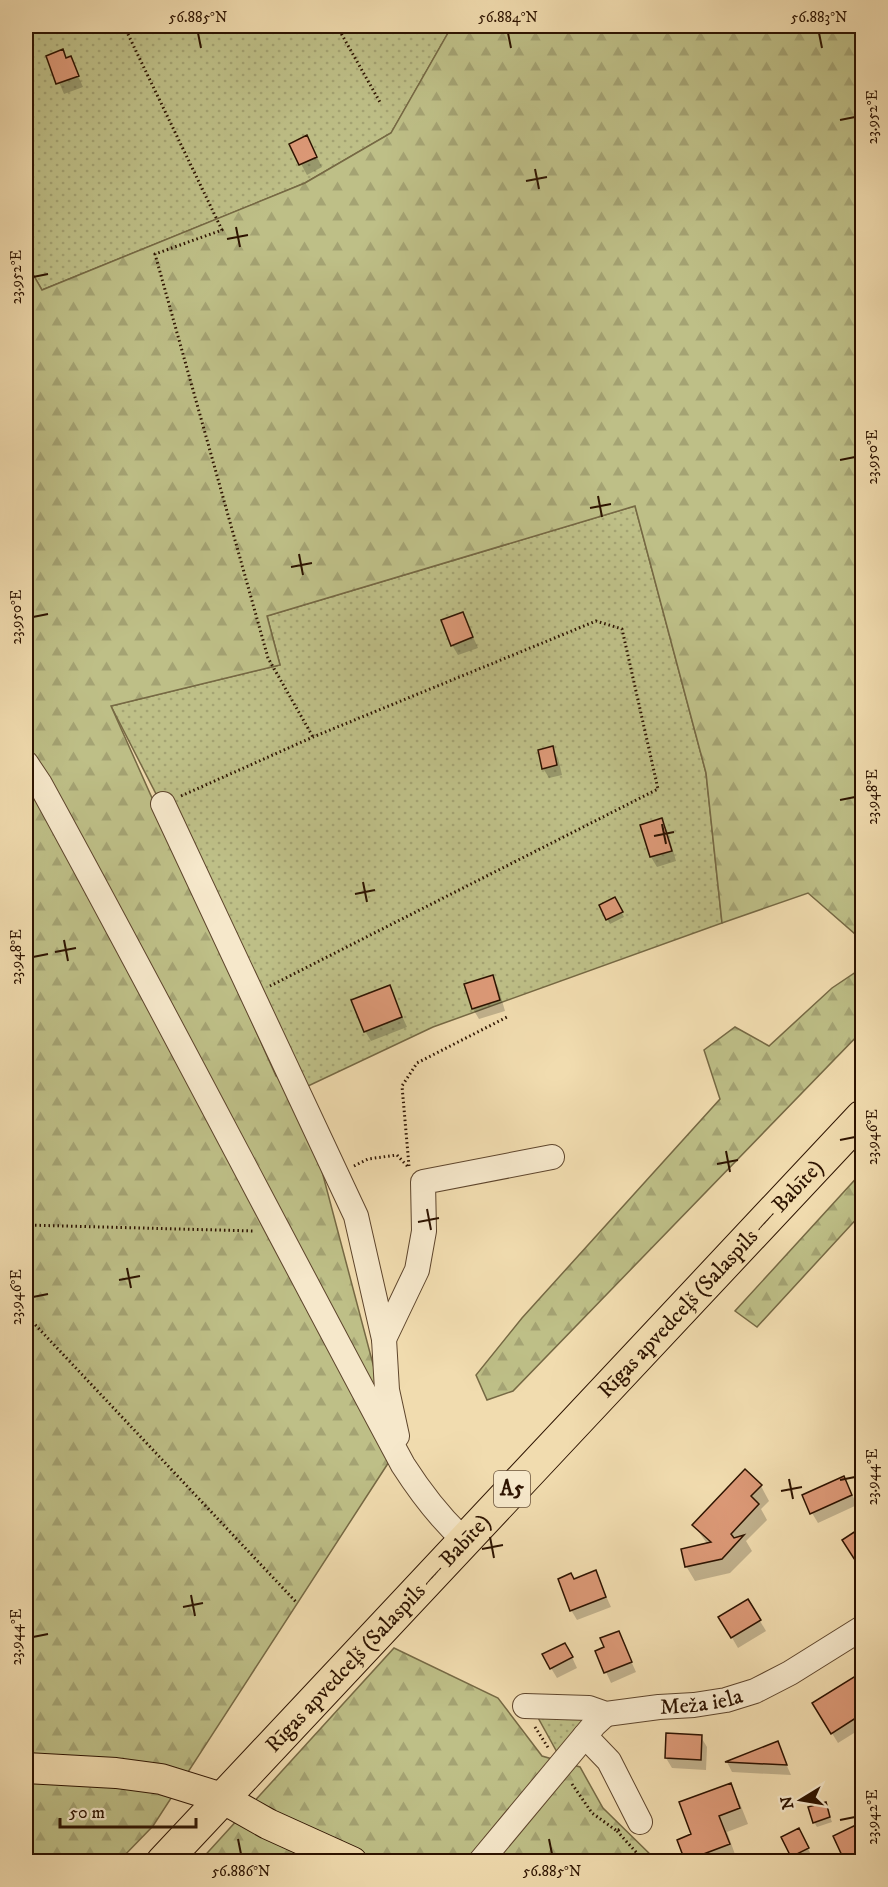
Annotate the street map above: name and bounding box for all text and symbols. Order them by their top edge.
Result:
text: 56.885°N [169,8,227,27]
text: 56.884°N [478,8,538,27]
text: 56.883°N [791,8,847,27]
text: 23.952°E [863,90,882,144]
text: 23.952°E [7,250,26,304]
text: 23.950°E [863,429,882,484]
text: 23.950°E [7,589,26,644]
text: 23.948°E [863,769,882,825]
text: 23.948°E [7,929,26,985]
text: 23.946°E [863,1109,882,1165]
street label: Rīgas apvedceļš (Salaspils — Babīte) [592,1154,829,1404]
text: 23.946°E [7,1269,26,1325]
text: 23.944°E [863,1448,882,1505]
road number: A5 [494,1471,530,1507]
street label: Rīgas apvedceļš (Salaspils — Babīte) [259,1508,496,1758]
text: 23.944°E [7,1608,26,1665]
street label: Meža iela [659,1682,747,1720]
north arrow [771,1770,831,1830]
text: 23.942°E [863,1789,882,1845]
scale bar [60,1791,196,1829]
text: N [776,1794,798,1811]
text: 50 m [69,1802,105,1824]
text: 56.886°N [212,1862,270,1881]
text: 56.885°N [523,1862,581,1881]

